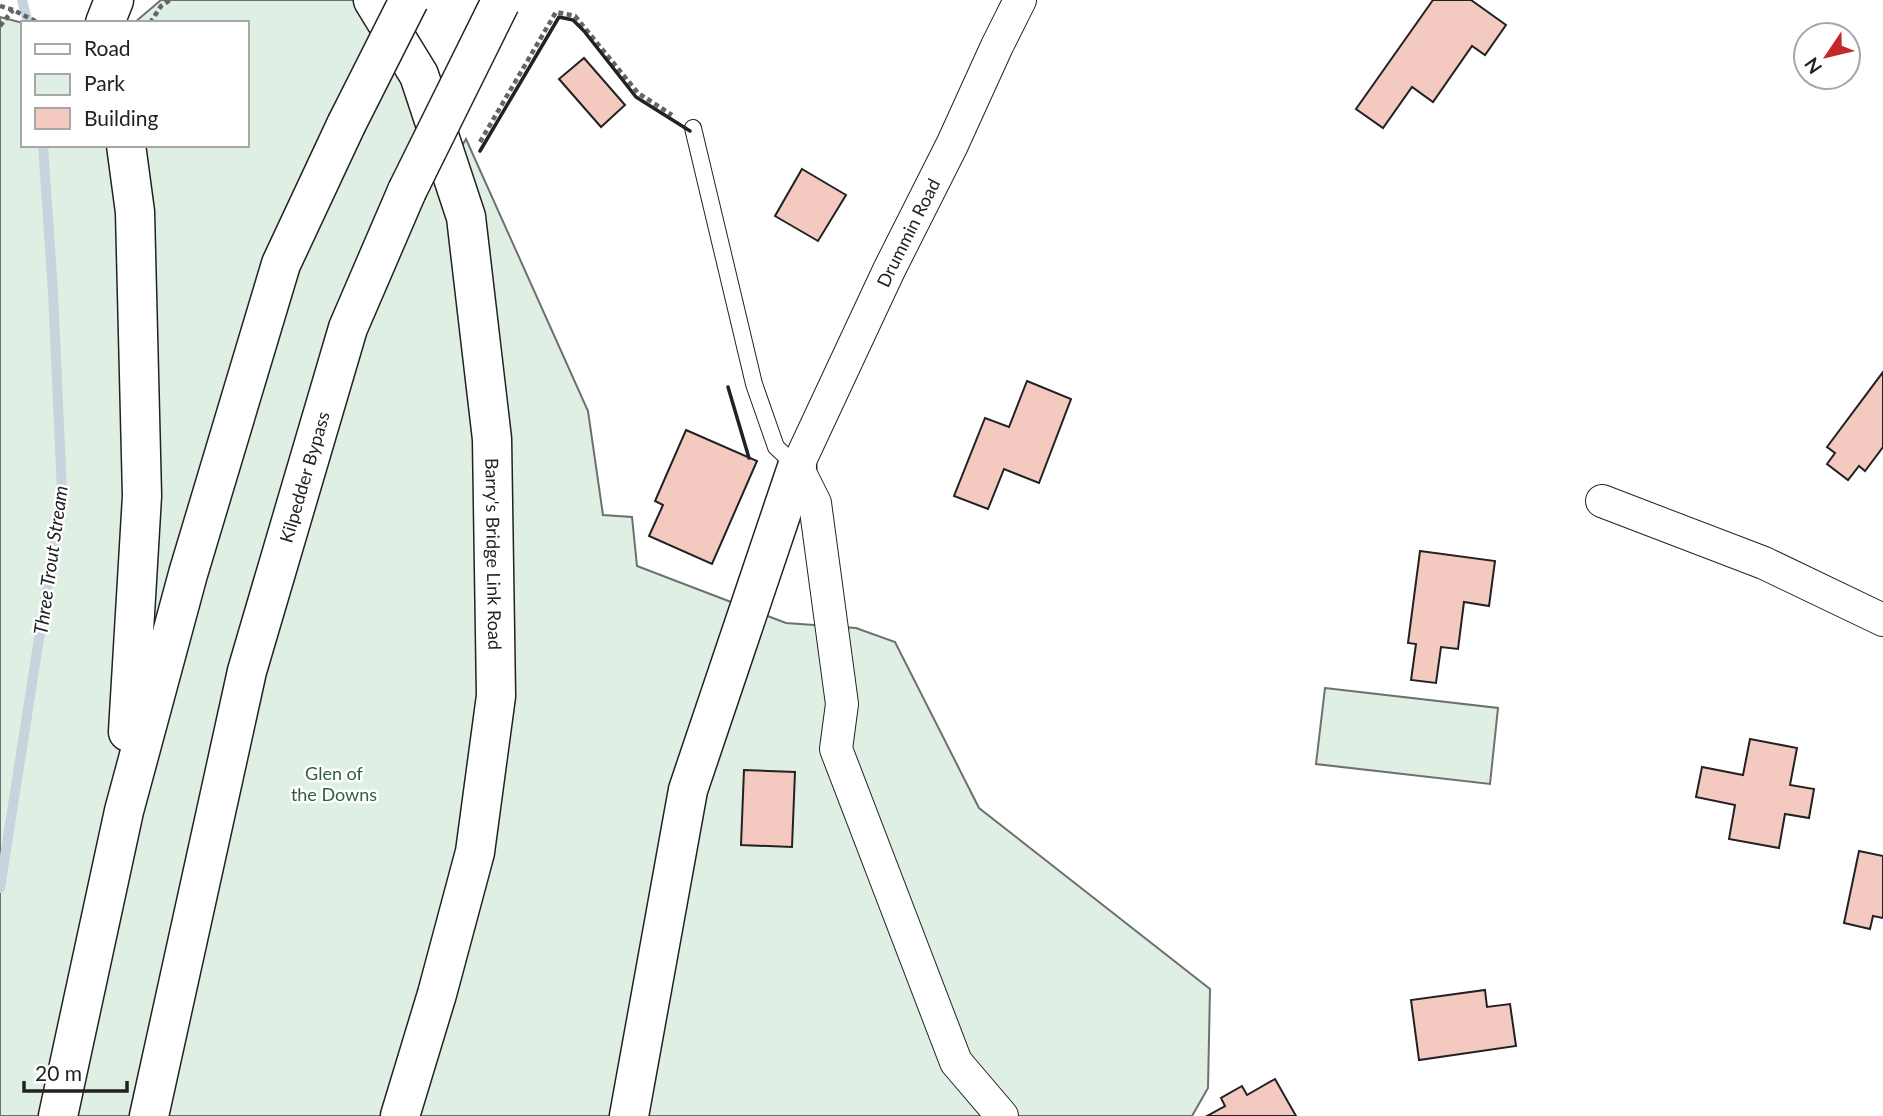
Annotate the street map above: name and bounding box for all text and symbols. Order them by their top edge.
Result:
legend [21,21,248,147]
north arrow [1792,21,1862,91]
text: Road [84,35,131,60]
text: N [1799,53,1826,79]
text: Park [84,70,125,95]
text: Building [84,105,159,130]
street label: Drummin Road [872,175,944,290]
street label: Kilpedder Bypass [274,408,334,545]
street label: Barry's Bridge Link Road [481,458,506,650]
water label: Three Trout Stream [28,484,72,636]
park label: Glen of the Downs [291,762,377,805]
scale bar [24,1050,128,1094]
text: 20 m [35,1060,82,1085]

